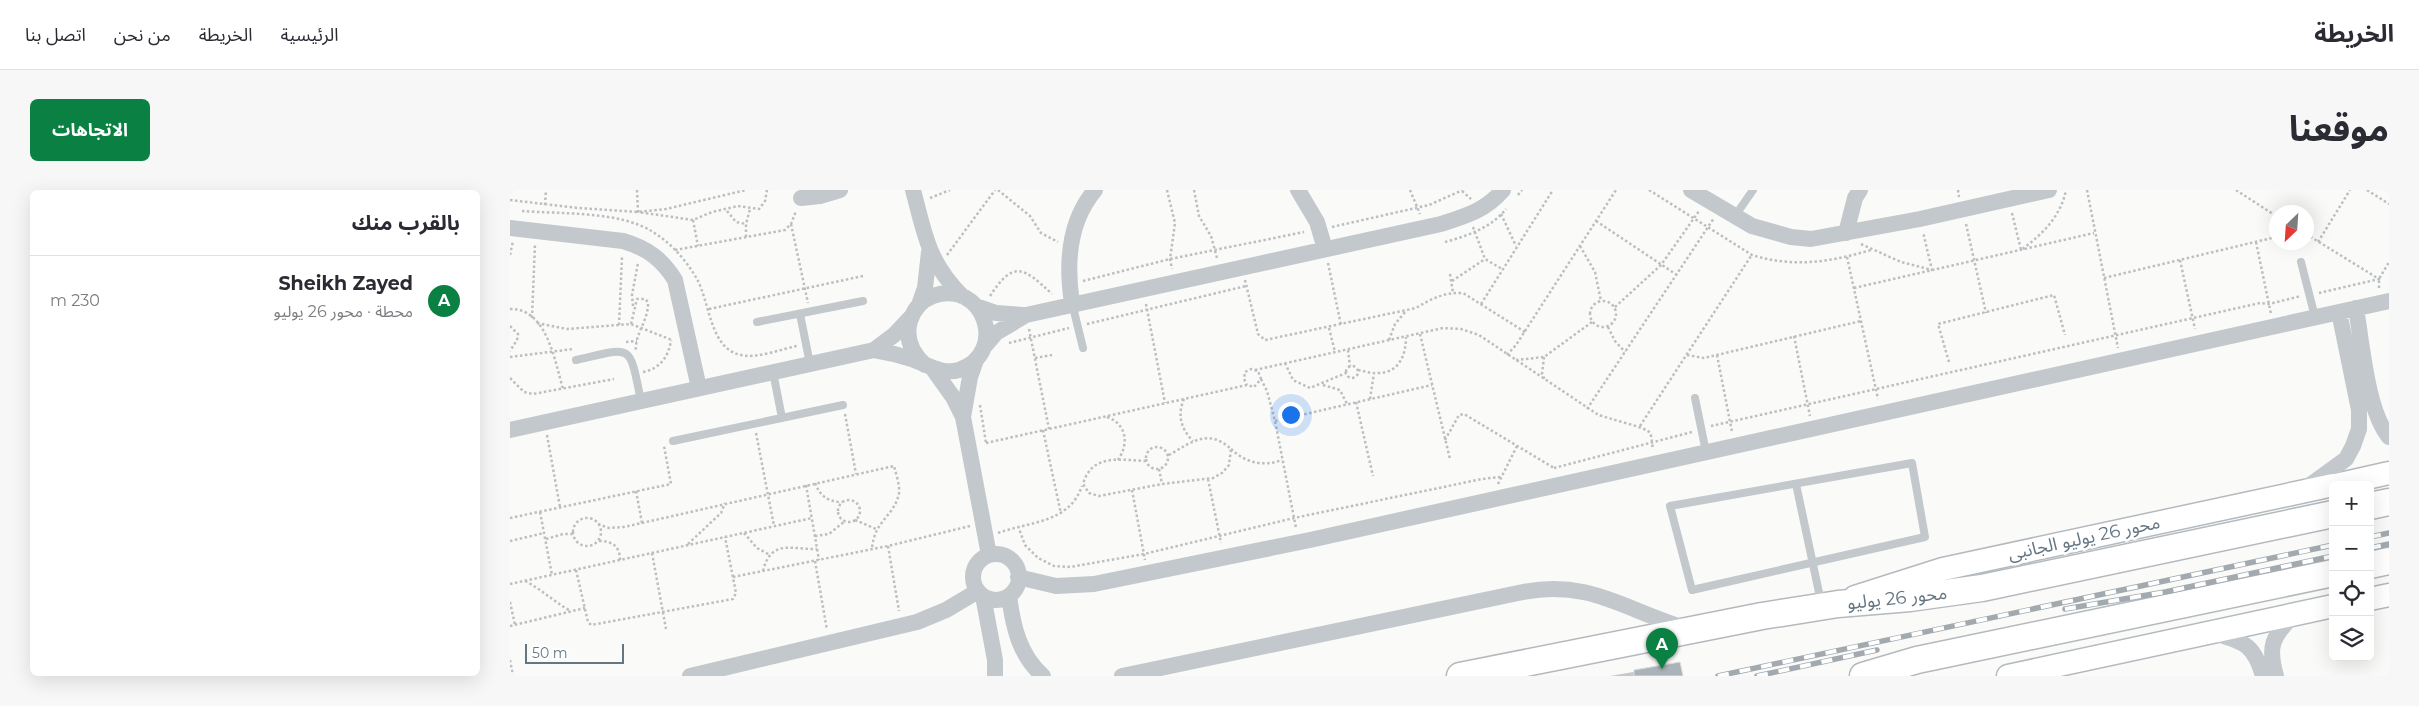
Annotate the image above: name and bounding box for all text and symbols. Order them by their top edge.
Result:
text: الخريطة [2314,19,2394,48]
text: اتصل بنا [25,24,86,46]
text: من نحن [114,24,171,46]
text: الخريطة [199,24,253,46]
text: الرئيسية [281,24,338,46]
button: الاتجاهات [30,99,150,161]
text: موقعنا [2289,107,2389,150]
north arrow [2269,205,2314,250]
text: بالقرب منك [352,210,460,235]
text: Sheikh Zayed [278,272,413,295]
text: 230 m [50,291,100,310]
text: A [438,291,450,310]
text: محطة · محور 26 يوليو [274,302,413,321]
your location [1278,402,1304,428]
map controls [2329,481,2374,661]
button: + [2329,481,2374,526]
street label: محور 26 يوليو الجانبى [2006,511,2162,565]
button: − [2329,526,2374,571]
button: locate [2329,571,2374,616]
street label: محور 26 يوليو [1846,582,1948,614]
button: layers [2329,616,2374,661]
pin: A [1646,628,1678,669]
scale bar [525,641,624,664]
text: 50 m [532,644,568,662]

